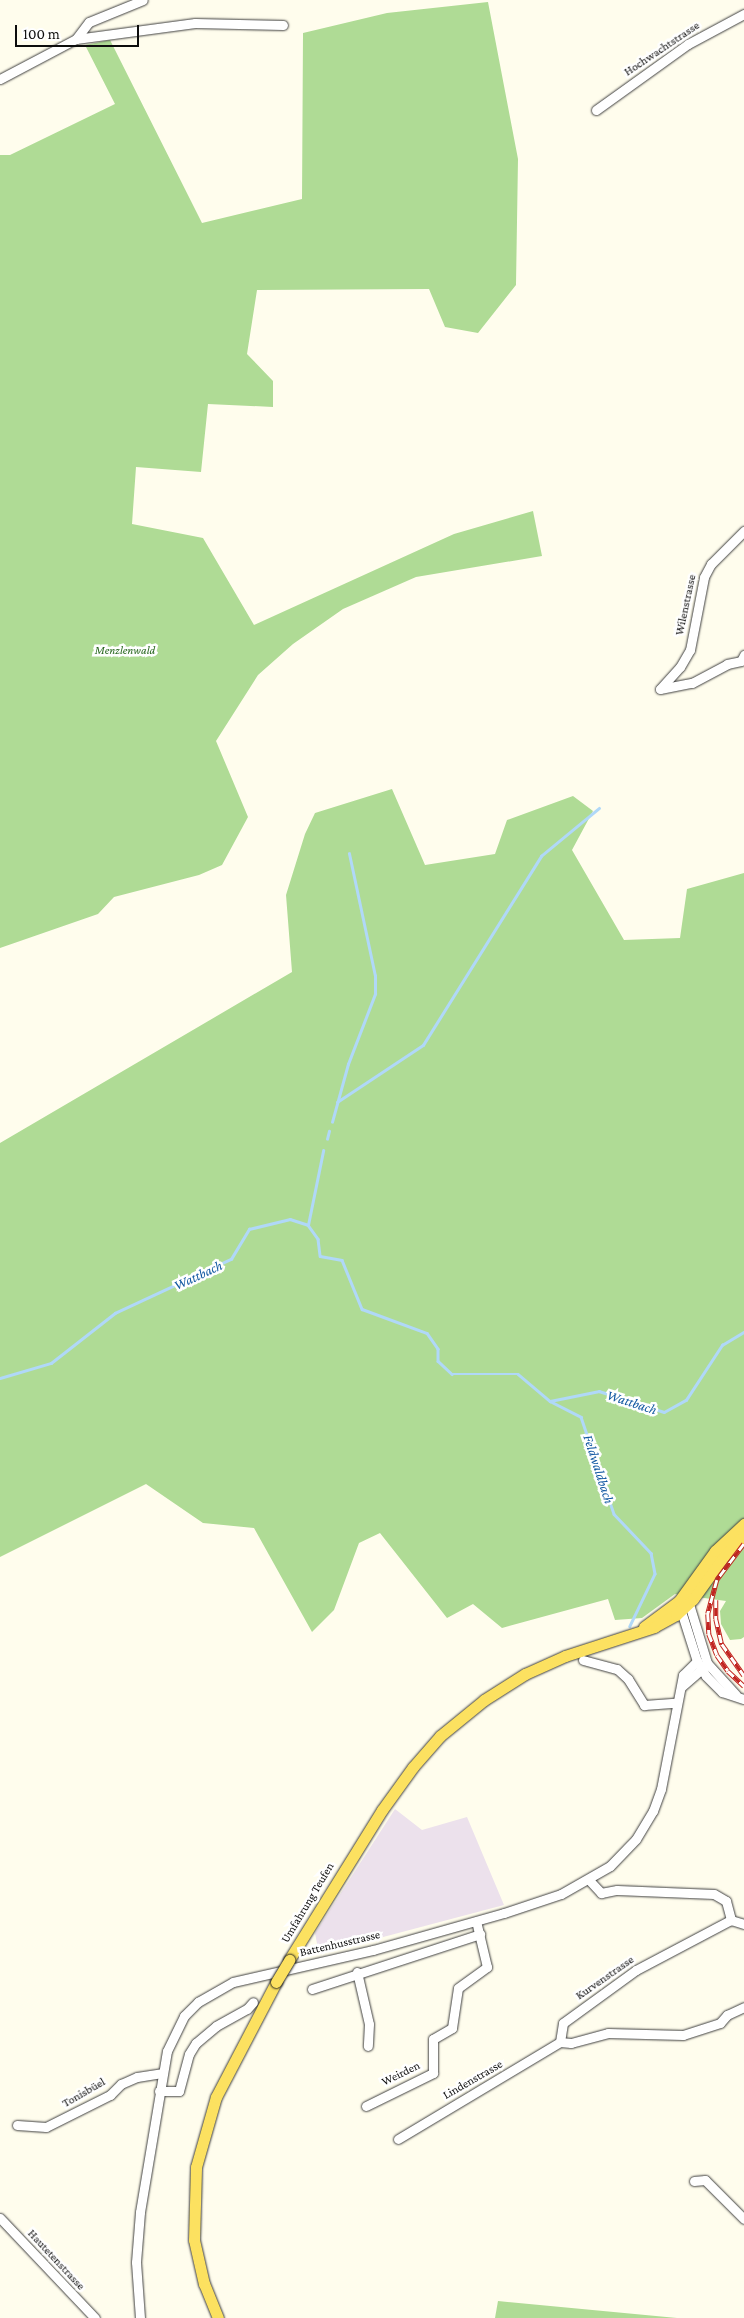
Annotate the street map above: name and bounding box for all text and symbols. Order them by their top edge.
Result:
scale bar [18,15,141,47]
street label: Hochwachtstrasse [622,19,702,79]
text: 100 m [23,26,60,42]
street label: Wilenstrasse [673,573,699,637]
park label: Menzlenwald [95,644,155,658]
water label: Wattbach [171,1257,225,1293]
water label: Wattbach [605,1386,659,1418]
water label: Feldwaldbach [580,1432,618,1506]
street label: Umfahrung Teufen [278,1860,338,1946]
street label: Battenhusstrasse [298,1928,382,1960]
street label: Kurvenstrasse [573,1953,637,2003]
street label: Lindenstrasse [441,2057,505,2103]
street label: Weirden [379,2059,423,2089]
street label: Tonisbüel [60,2075,108,2111]
street label: Hautetenstrasse [24,2227,88,2293]

